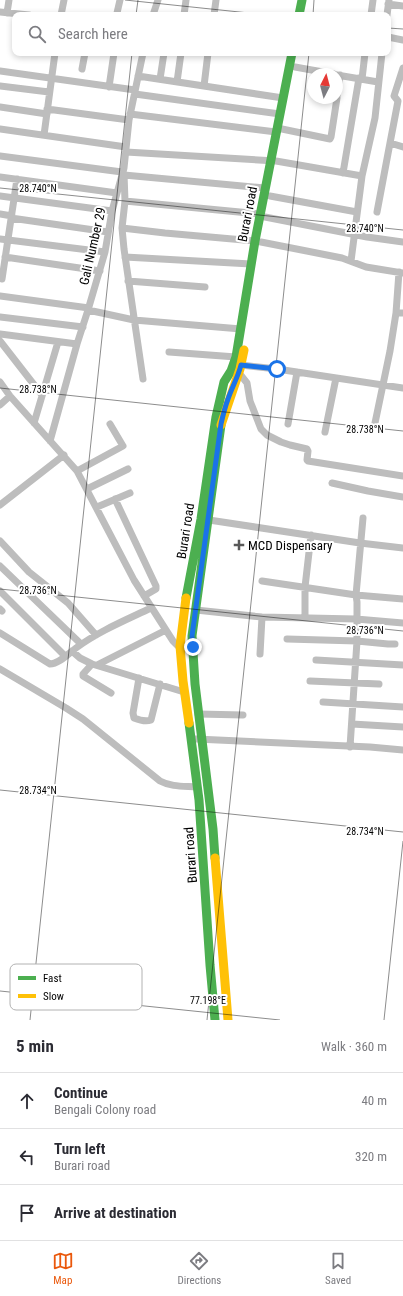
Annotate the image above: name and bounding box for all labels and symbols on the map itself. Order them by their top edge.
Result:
north arrow [307,68,343,104]
text: 28.740°N [19,183,57,194]
street label: Burari road [235,185,260,243]
street label: Gali Number 29 [76,206,109,286]
text: 28.740°N [346,223,384,234]
route start [268,360,286,378]
text: 28.738°N [19,384,57,395]
text: 28.738°N [346,424,384,435]
street label: Burari road [174,502,197,560]
place label: MCD Dispensary [248,538,333,553]
marker: MCD Dispensary [233,539,245,551]
text: 28.736°N [19,585,57,596]
text: 28.736°N [346,625,384,636]
route end [184,638,202,656]
text: 28.734°N [19,785,57,796]
street label: Burari road [181,826,200,884]
text: 28.734°N [346,826,384,837]
legend [10,964,142,1010]
text: Fast [43,972,62,985]
text: Slow [43,990,64,1003]
text: 77.198°E [190,995,226,1006]

